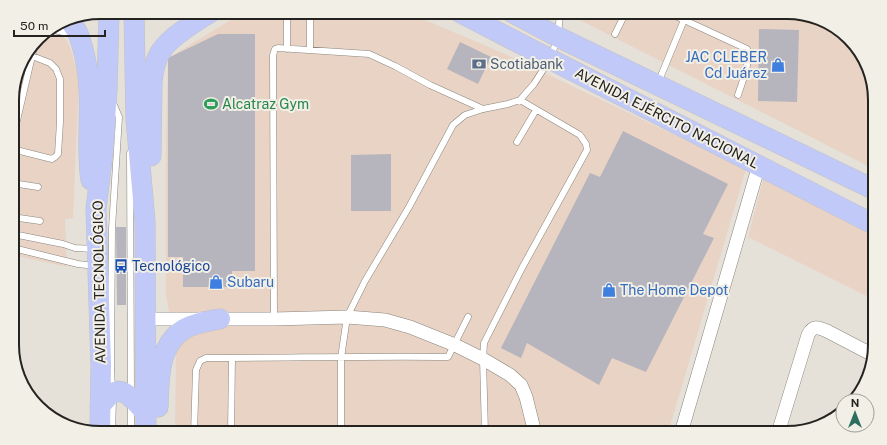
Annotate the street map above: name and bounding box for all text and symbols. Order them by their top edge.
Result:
scale bar [14,12,105,38]
text: 50 m [20,19,48,33]
place label: JAC CLEBER Cd Juárez [685,49,767,81]
bank icon: Scotiabank [471,56,487,72]
place label: Scotiabank [490,56,563,72]
shop icon: JAC CLEBER Cd Juárez [770,57,786,73]
street label: AVENIDA EJÉRCITO NACIONAL [572,64,762,171]
sports icon: Alcatraz Gym [203,96,219,112]
place label: Alcatraz Gym [222,96,309,112]
street label: AVENIDA TECNOLÓGICO [88,200,108,364]
bus stop icon: Tecnológico [113,258,129,274]
place label: Tecnológico [132,258,210,274]
shop icon: Subaru [208,274,224,290]
place label: Subaru [227,274,274,290]
shop icon: The Home Depot [601,282,617,298]
place label: The Home Depot [620,282,729,298]
north arrow [835,393,875,433]
text: N [851,397,859,409]

